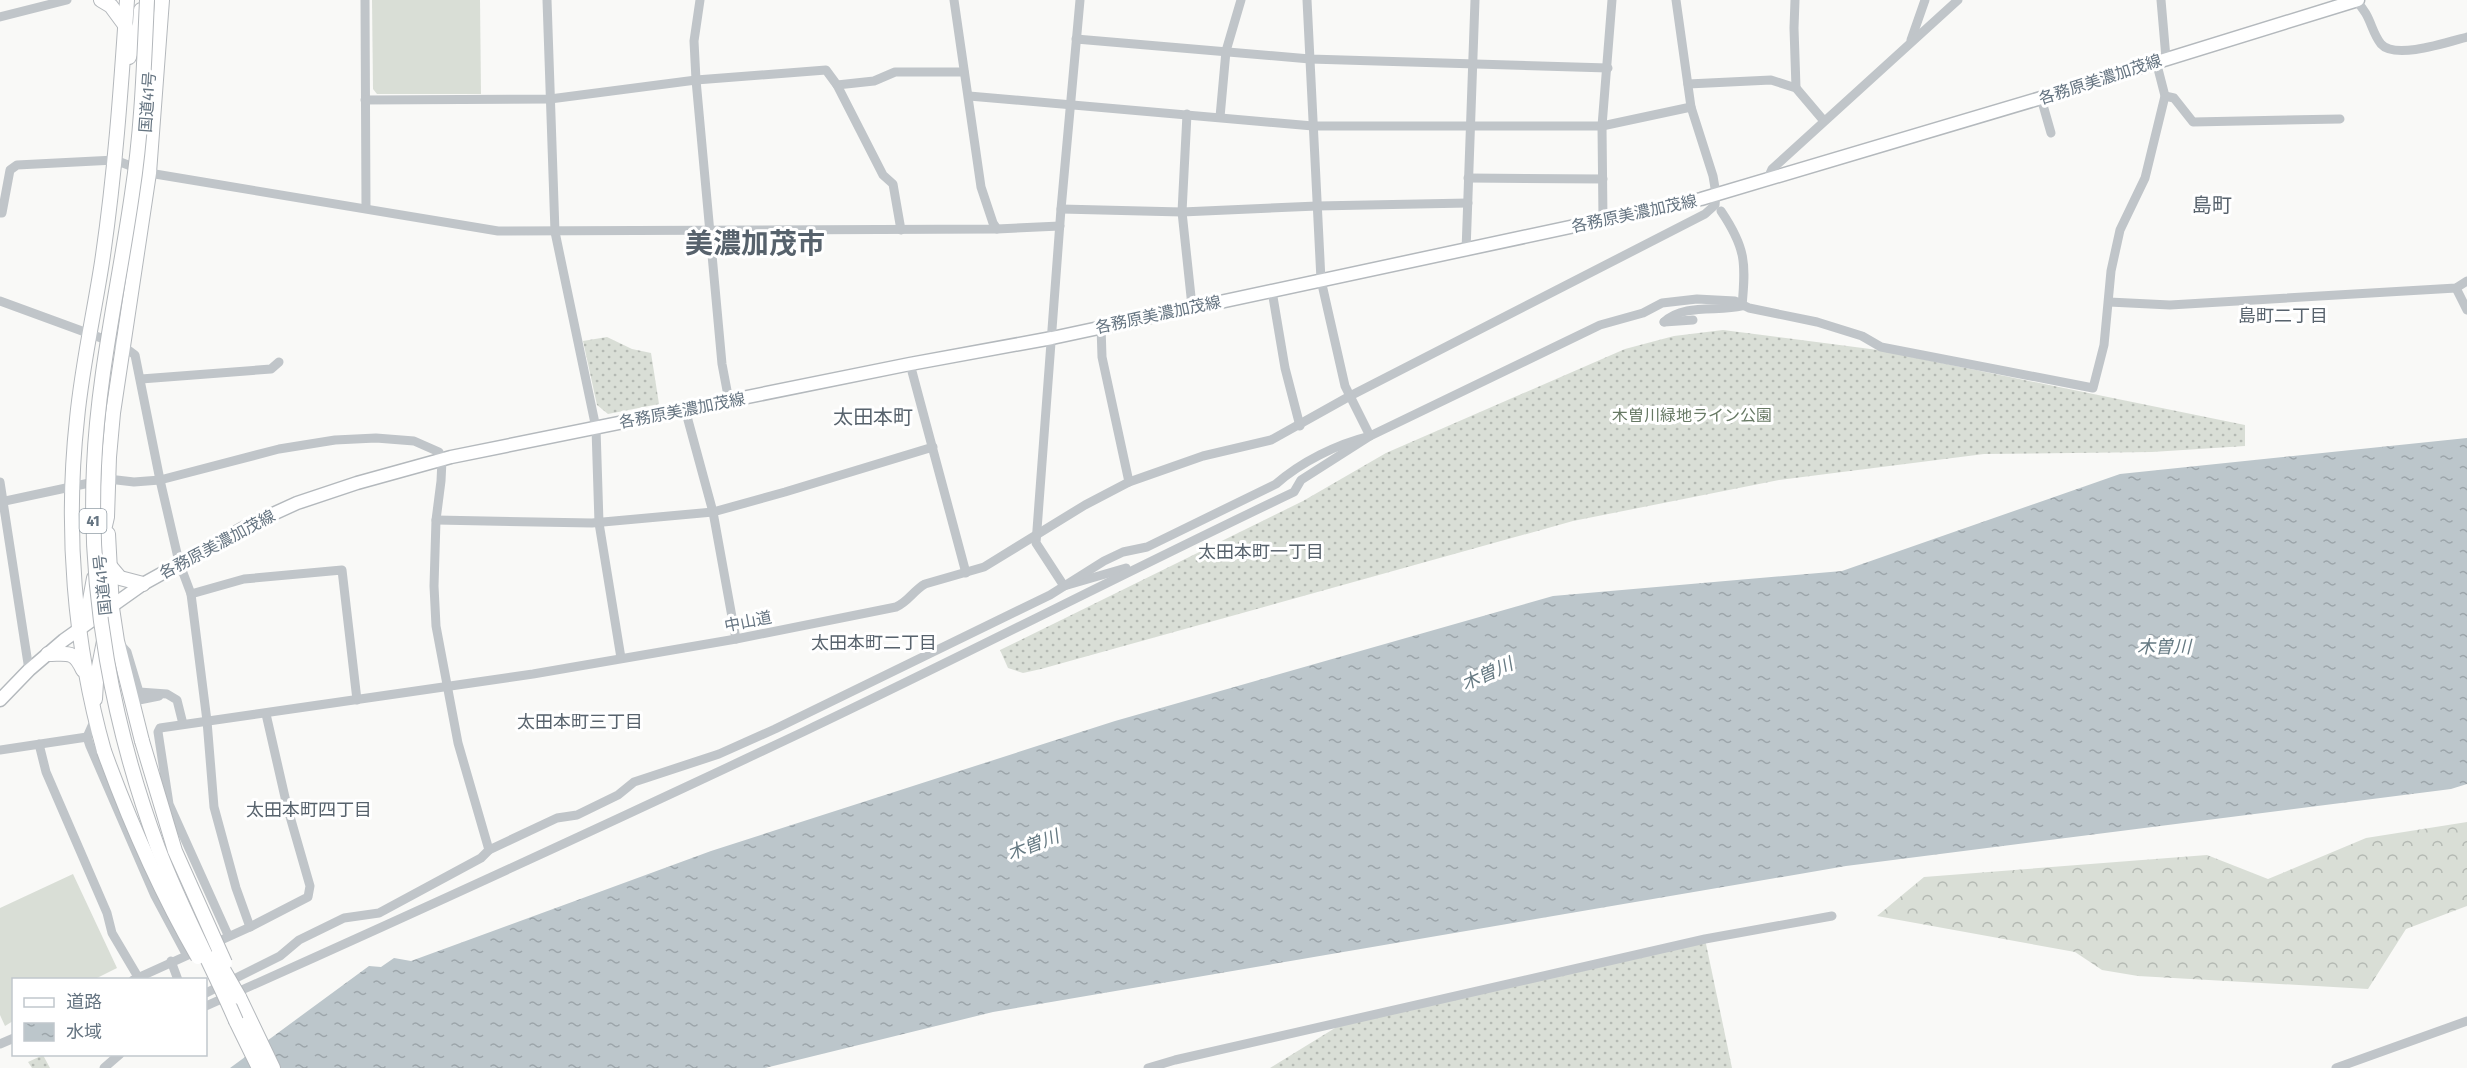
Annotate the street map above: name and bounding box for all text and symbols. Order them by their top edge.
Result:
street label: 各務原美濃加茂線 [2036,51,2164,108]
street label: 国道41号 [136,71,159,133]
street label: 各務原美濃加茂線 [1570,191,1699,236]
district label: 島町 [2192,193,2232,217]
district label: 美濃加茂市 [685,227,825,260]
street label: 各務原美濃加茂線 [1094,292,1223,337]
district label: 島町二丁目 [2238,305,2328,327]
street label: 各務原美濃加茂線 [617,389,747,432]
district label: 太田本町 [833,405,913,429]
park label: 木曽川緑地ライン公園 [1612,406,1772,425]
street label: 各務原美濃加茂線 [156,506,278,583]
road number: 41 [80,509,106,533]
district label: 太田本町一丁目 [1198,541,1324,563]
street label: 国道41号 [90,554,115,616]
street label: 中山道 [723,608,773,635]
district label: 太田本町二丁目 [811,632,937,654]
water label: 木曽川 [2137,636,2193,658]
water label: 木曽川 [1458,652,1518,695]
district label: 太田本町三丁目 [517,711,643,733]
district label: 太田本町四丁目 [246,799,372,821]
water label: 木曽川 [1004,824,1064,865]
legend [12,978,207,1056]
text: 道路 [66,991,102,1013]
text: 水域 [66,1021,102,1043]

